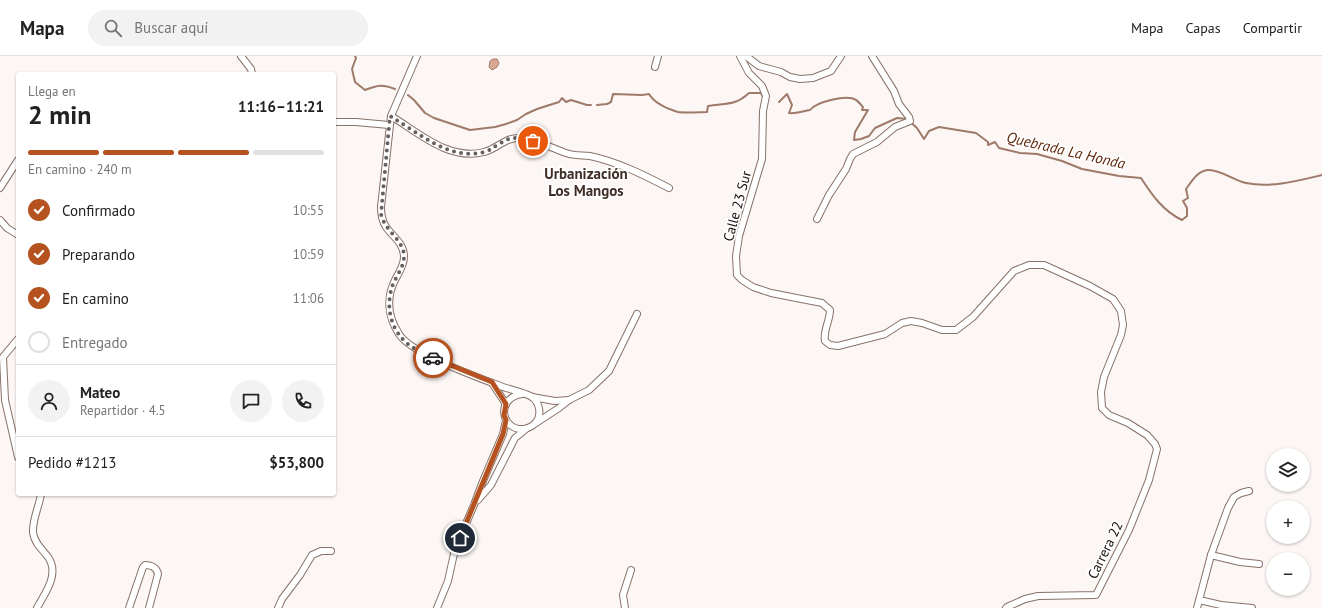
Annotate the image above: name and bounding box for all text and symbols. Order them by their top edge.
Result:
search box [88,10,368,46]
text: Mapa [20,16,64,40]
icon: search [102,17,124,39]
text: Buscar aquí [134,18,208,37]
text: Mapa [1131,19,1164,37]
text: Capas [1186,19,1221,37]
text: Compartir [1243,19,1302,37]
text: Llega en [28,83,76,100]
text: 11:16–11:21 [238,97,324,116]
text: 2 min [28,98,91,131]
pin [516,124,550,158]
water label: Quebrada La Honda [1005,127,1128,173]
icon: bag [522,130,544,152]
text: En camino · 240 m [28,161,132,178]
district label: Urbanización Los Mangos [544,164,628,200]
street label: Calle 23 Sur [719,168,755,243]
icon: check [28,199,50,221]
text: Confirmado [62,201,135,220]
text: 10:55 [293,202,324,219]
icon: check [28,243,50,265]
text: Preparando [62,245,135,264]
text: 10:59 [293,246,324,263]
icon: check [28,287,50,309]
text: En camino [62,289,129,308]
text: 11:06 [293,290,324,307]
text: Entregado [62,333,128,352]
courier [413,338,453,378]
icon: car [422,347,444,369]
button: person [28,380,70,422]
button: chat [230,380,272,422]
button: phone [282,380,324,422]
text: Mateo [80,383,120,402]
text: Repartidor · 4.5 [80,402,166,419]
map controls [1266,448,1310,596]
button: layers [1266,448,1310,492]
text: Pedido #1213 [28,453,117,472]
text: $53,800 [269,453,324,472]
button: + [1266,500,1310,544]
street label: Carrera 22 [1083,518,1127,582]
pin [443,521,477,555]
icon: home [449,527,471,549]
button: − [1266,552,1310,596]

